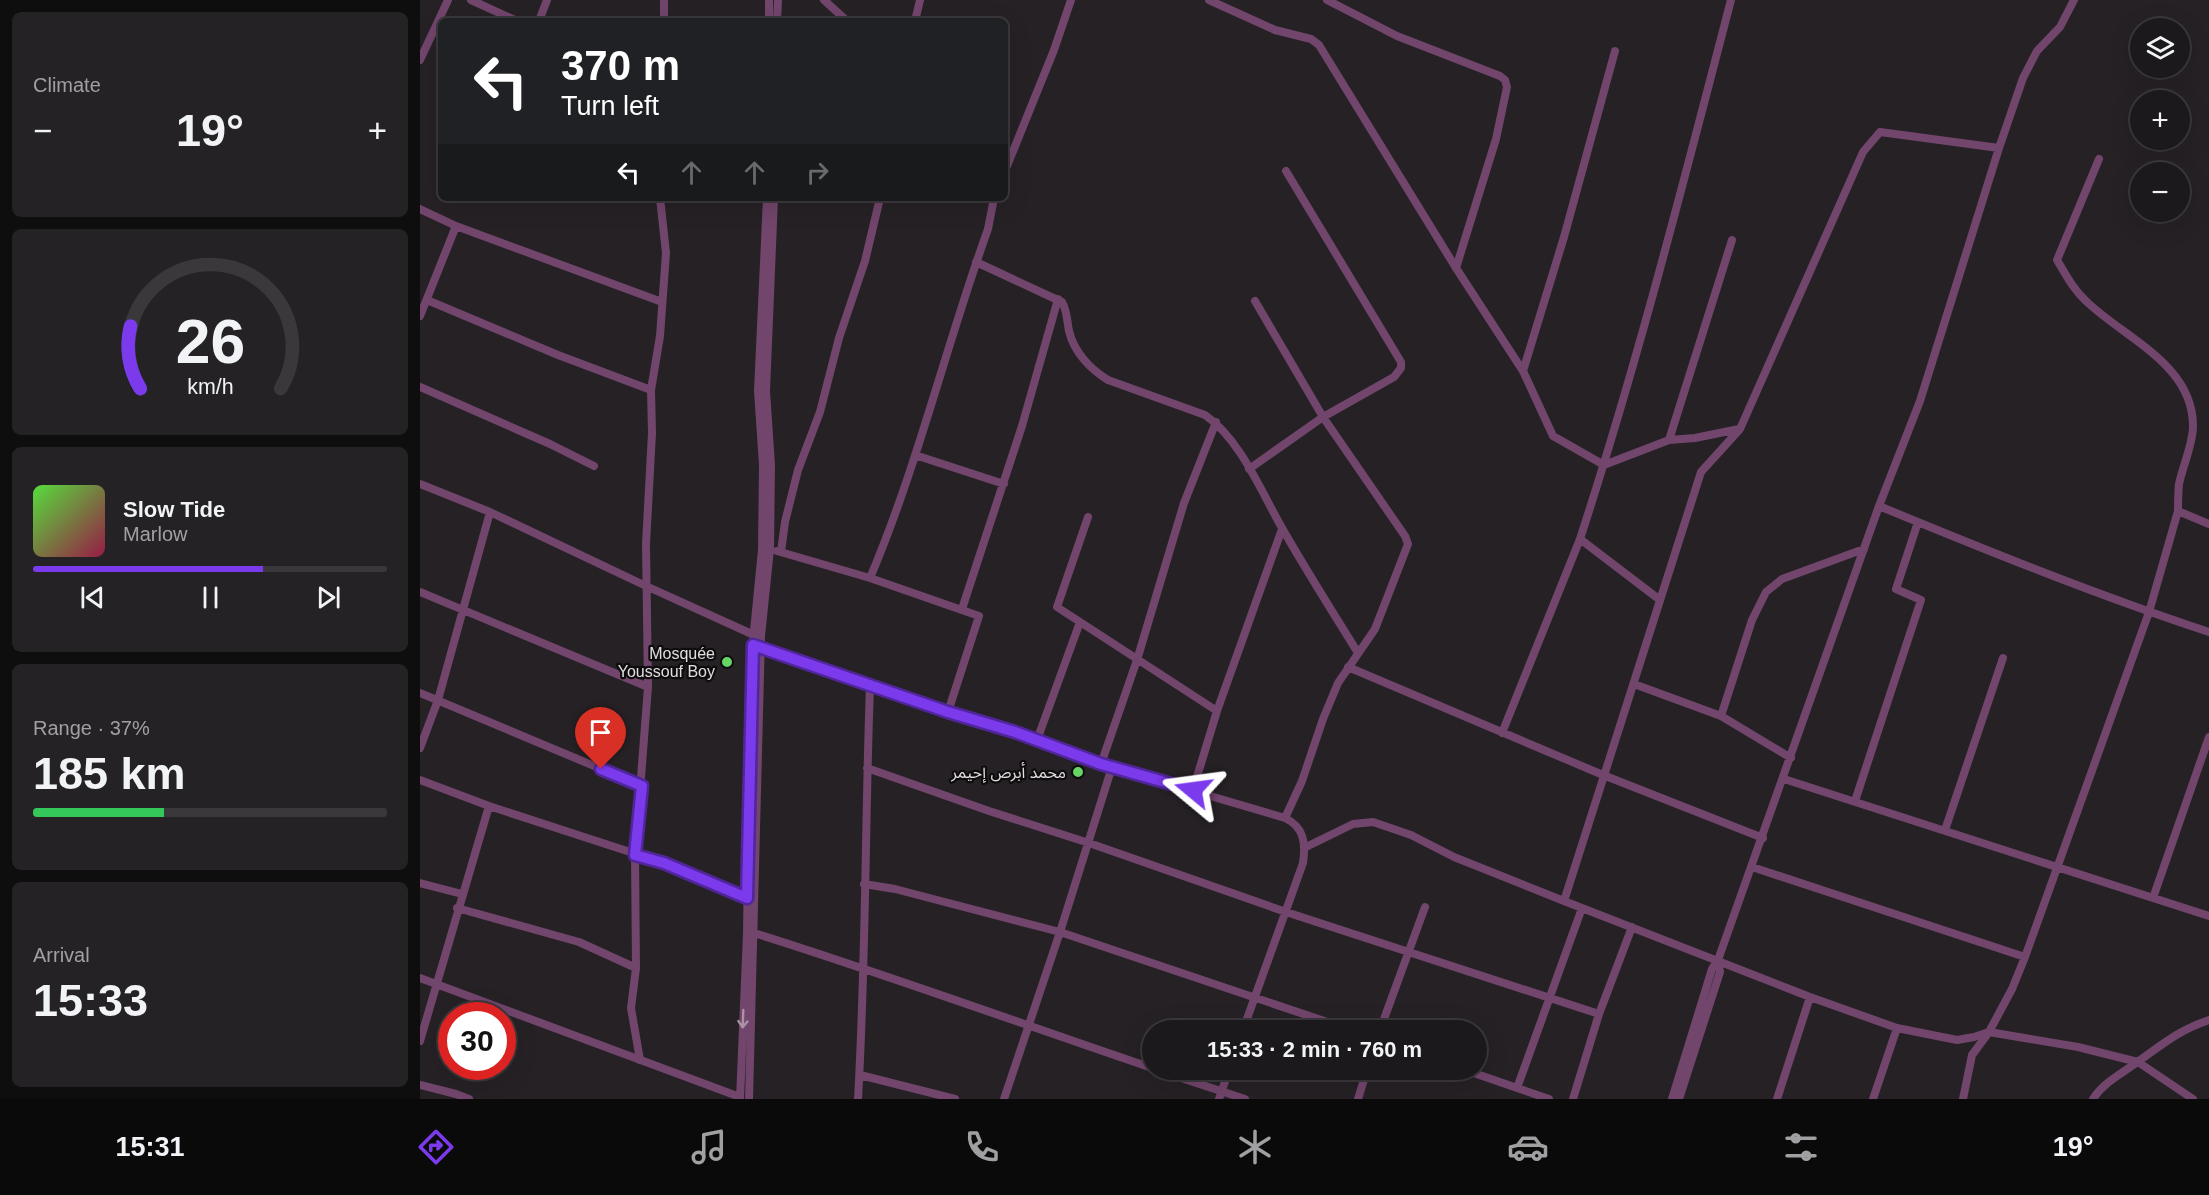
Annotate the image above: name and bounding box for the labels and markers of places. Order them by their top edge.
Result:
place label: Mosquée Youssouf Boy [618,645,715,680]
marker: Mosquée Youssouf Boy [720,655,734,669]
pin [575,707,626,769]
place label: محمد أبرص إحيمر [950,762,1066,783]
marker: محمد أبرص إحيمر [1071,765,1085,779]

